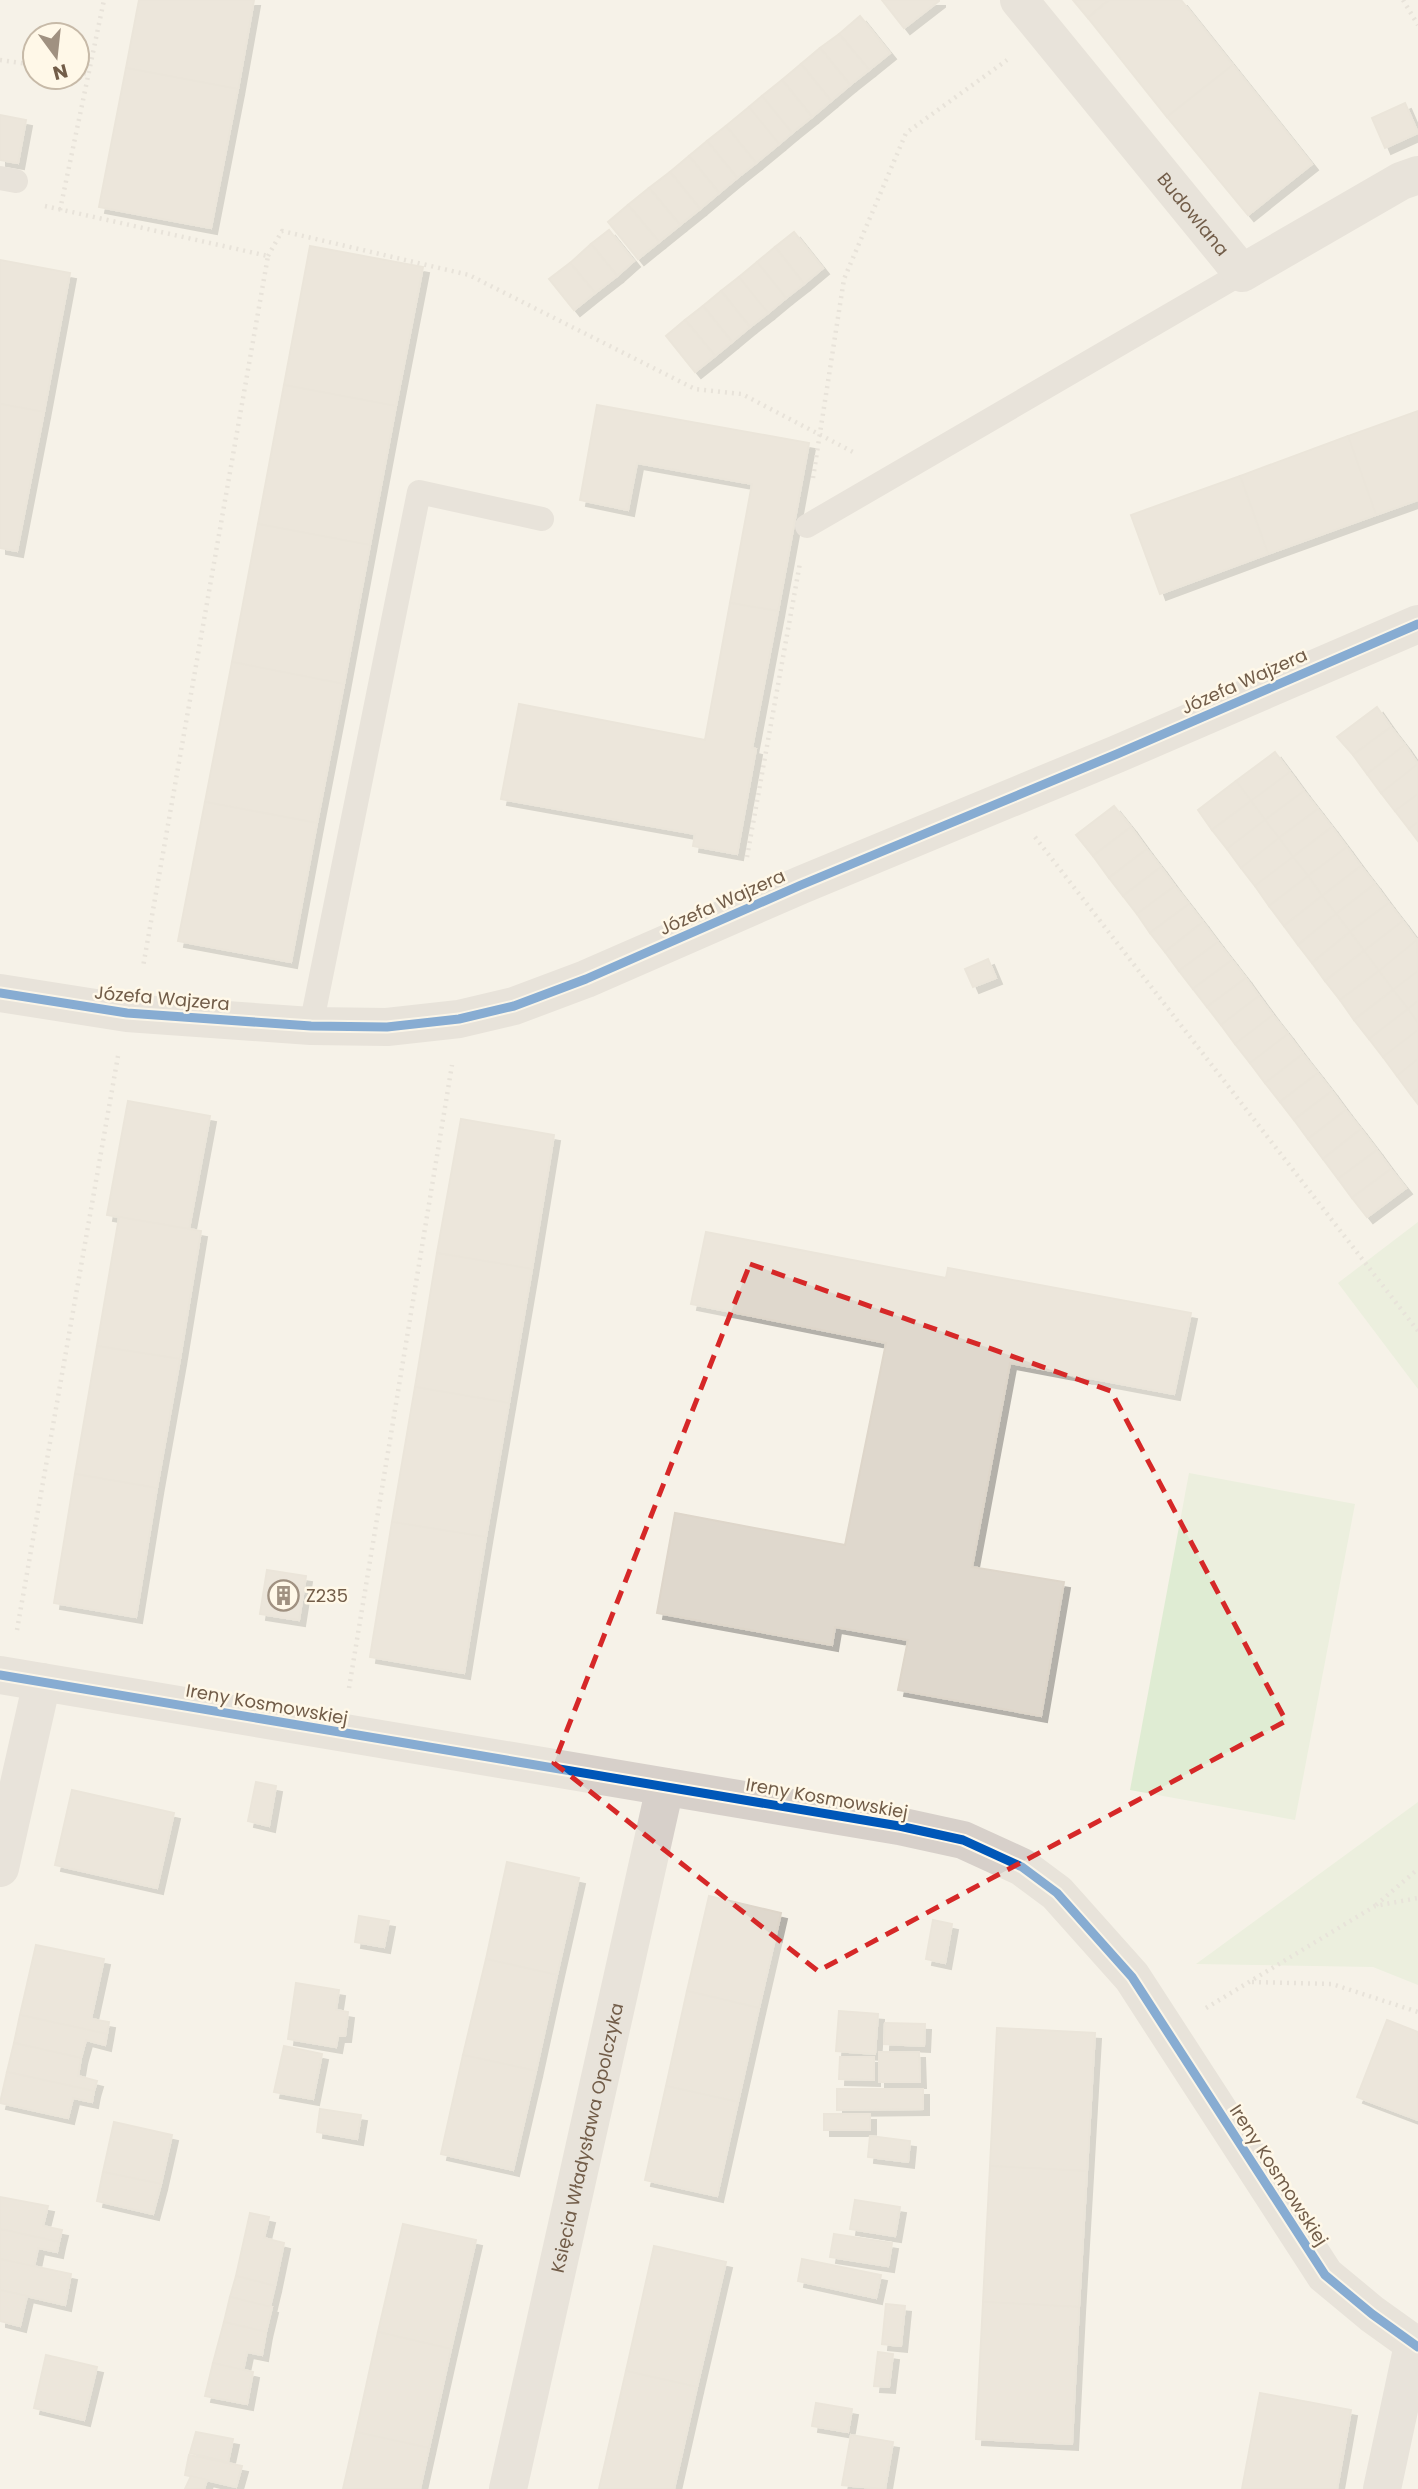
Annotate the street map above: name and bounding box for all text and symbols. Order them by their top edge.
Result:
north arrow [21,21,91,91]
text: N [50,57,71,87]
street label: Budowlana [1152,167,1235,261]
street label: Józefa Wajzera [1177,642,1311,720]
street label: Józefa Wajzera [655,863,789,941]
street label: Józefa Wajzera [93,980,231,1016]
building icon: Z235 [266,1578,300,1612]
place label: Z235 [306,1583,348,1608]
street label: Ireny Kosmowskiej [184,1677,350,1731]
street label: Ireny Kosmowskiej [744,1771,910,1825]
street label: Księcia Władysława Opolczyka [544,2000,629,2275]
street label: Ireny Kosmowskiej [1224,2099,1334,2251]

